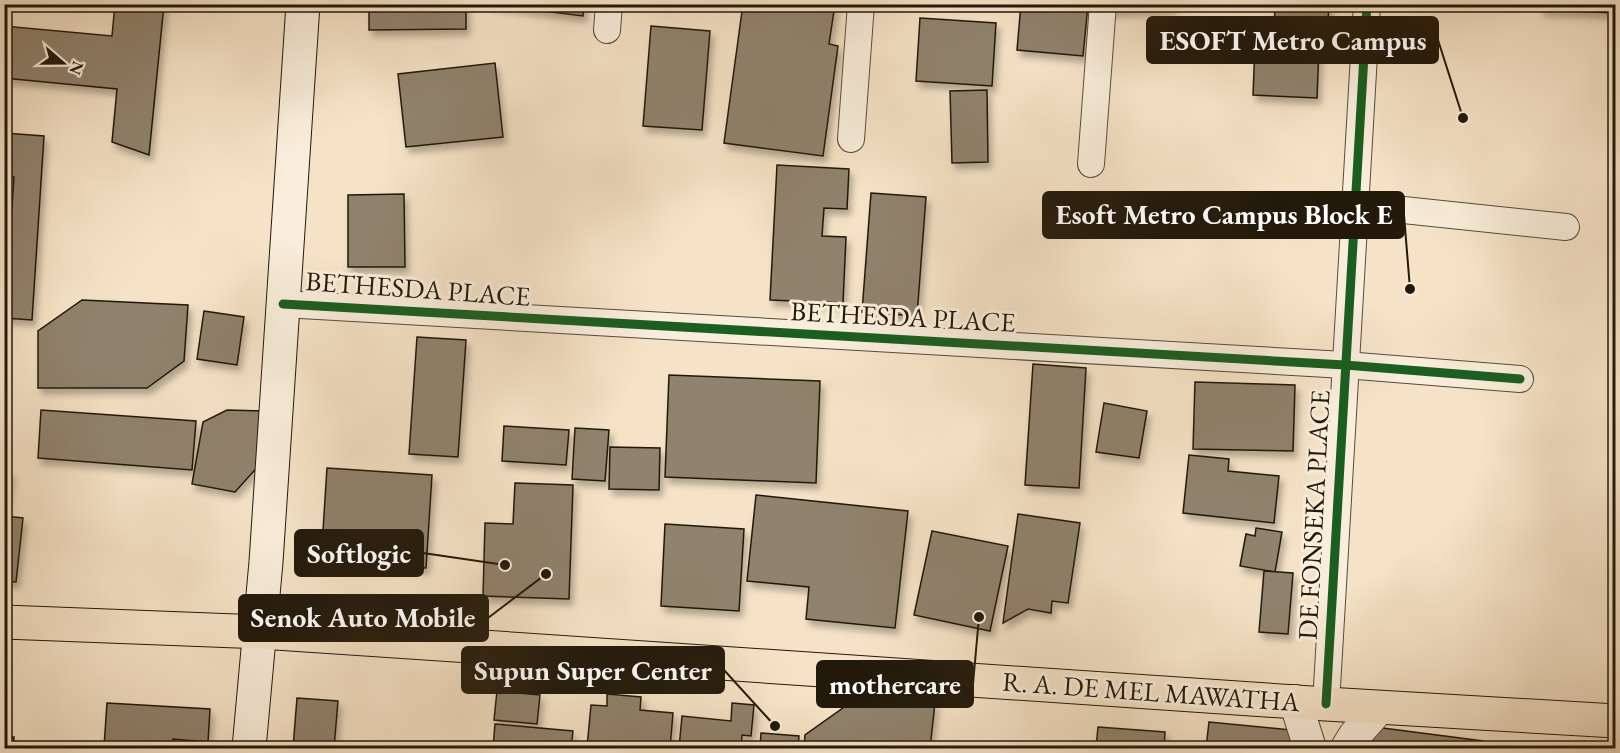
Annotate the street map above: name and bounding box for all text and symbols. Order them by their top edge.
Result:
callout: ESOFT Metro Campus [1147,17,1438,63]
text: ESOFT Metro Campus [1159,22,1427,58]
north arrow [33,33,93,93]
text: N [65,58,89,78]
callout: Esoft Metro Campus Block E [1043,192,1404,238]
text: Esoft Metro Campus Block E [1055,196,1393,232]
street label: BETHESDA PLACE [304,263,532,314]
street label: BETHESDA PLACE [790,293,1016,340]
street label: DE FONSEKA PLACE [1289,389,1338,641]
callout: Softlogic [295,530,423,576]
text: Softlogic [307,535,411,571]
callout: Senok Auto Mobile [239,595,488,641]
text: Senok Auto Mobile [251,599,475,635]
callout: Supun Super Center [462,647,724,693]
text: Supun Super Center [474,652,712,688]
callout: mothercare [817,661,973,707]
street label: R. A. DE MEL MAWATHA [1001,664,1301,719]
text: mothercare [829,666,961,702]

